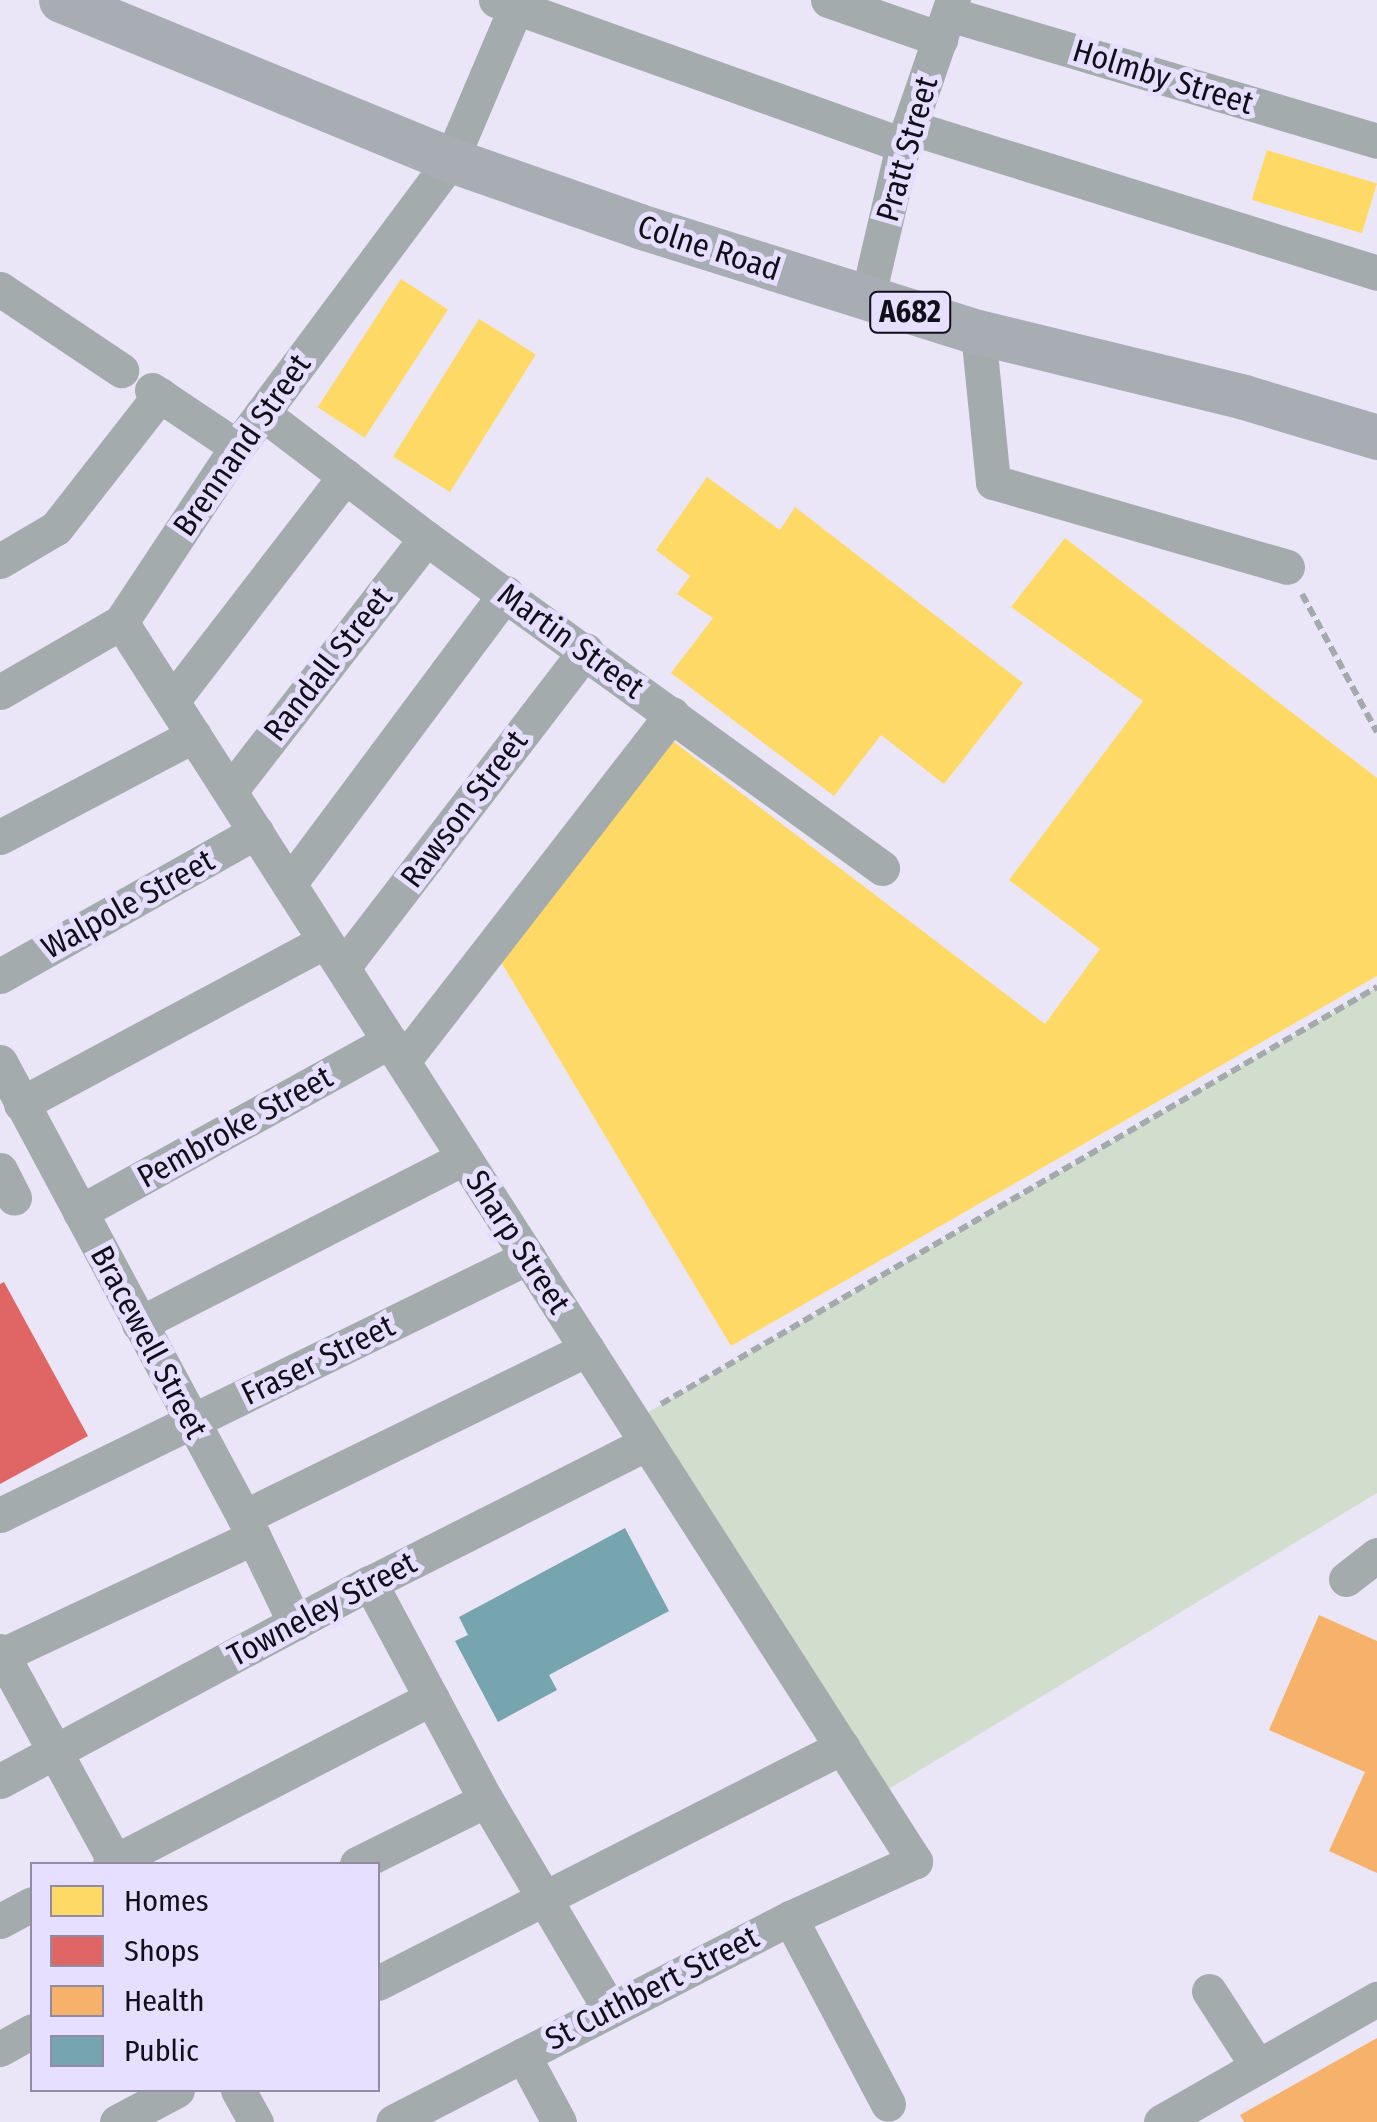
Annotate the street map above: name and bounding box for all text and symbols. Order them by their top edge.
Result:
street label: Holmby Street [1068,31,1258,123]
street label: Pratt Street [868,72,946,226]
street label: Colne Road [633,207,785,289]
road number: A682 [868,287,952,337]
street label: Brennand Street [165,347,319,543]
street label: Martin Street [490,575,652,707]
street label: Randall Street [256,579,400,749]
street label: Rawson Street [392,723,536,895]
street label: Walpole Street [35,841,221,967]
street label: Pembroke Street [131,1058,339,1196]
street label: Sharp Street [458,1163,578,1321]
street label: Bracewell Street [82,1239,216,1445]
street label: Fraser Street [235,1306,401,1414]
street label: Towneley Street [221,1543,423,1675]
legend [30,1862,380,2092]
text: Homes [124,1883,209,1919]
street label: St Cuthbert Street [539,1918,765,2058]
text: Shops [124,1933,199,1969]
text: Health [124,1983,205,2019]
text: Public [124,2033,199,2069]

